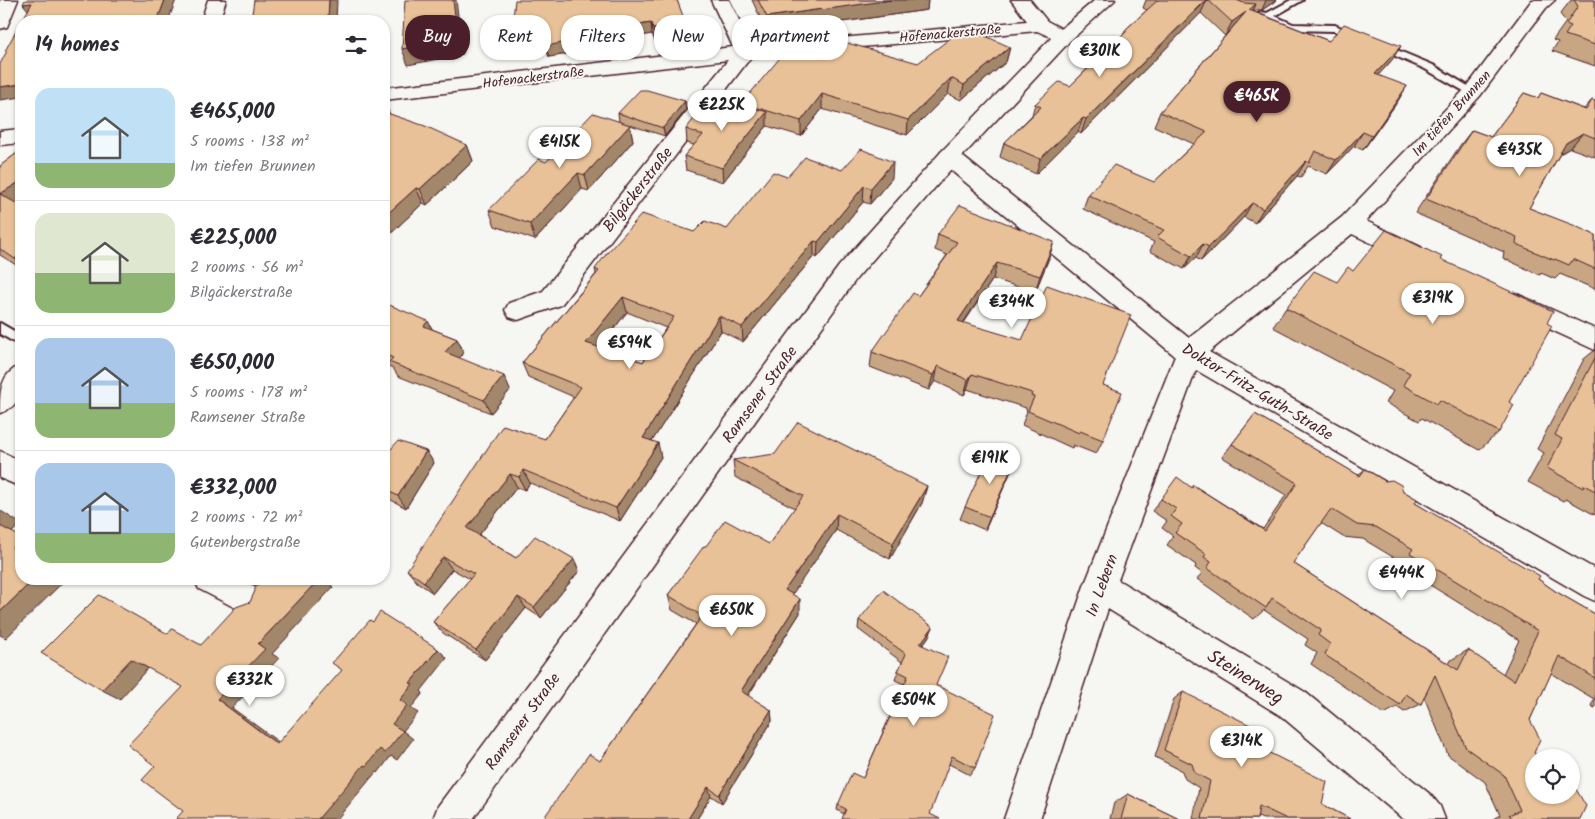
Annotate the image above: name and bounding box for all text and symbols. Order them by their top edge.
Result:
chip: Buy [405,15,470,60]
chip: Rent [480,15,551,60]
chip: Filters [561,15,644,60]
chip: New [654,15,722,60]
chip: Apartment [732,15,848,60]
street label: Hofenackerstraße [898,19,1003,49]
text: 14 homes [35,29,120,62]
icon: filters [342,31,370,59]
pin: €301K [1065,36,1135,78]
text: €301K [1079,39,1121,64]
street label: Hofenackerstraße [481,61,586,95]
street label: Im tiefen Brunnen [1407,66,1497,162]
pin: €465K [1222,80,1292,123]
text: €465K [1234,84,1280,109]
pin: €225K [687,90,757,132]
text: €225K [699,93,745,118]
text: €465,000 [190,96,275,129]
icon: home [75,108,135,168]
pin: €415K [525,126,595,169]
text: 5 rooms · 138 m² [190,129,309,154]
text: €415K [539,130,581,155]
pin: €435K [1485,134,1555,177]
text: €435K [1497,138,1543,163]
street label: Bilgäckerstraße [597,142,680,238]
text: Im tiefen Brunnen [190,154,315,179]
text: €225,000 [190,222,276,255]
icon: home [75,233,135,293]
text: 2 rooms · 56 m² [190,255,303,280]
text: Bilgäckerstraße [190,280,293,305]
pin: €319K [1398,282,1468,325]
pin: €344K [977,286,1047,329]
text: €319K [1412,286,1454,311]
text: €344K [989,290,1035,315]
pin: €594K [595,328,665,370]
text: €594K [608,331,652,356]
street label: Doktor-Fritz-Guth-Straße [1177,337,1338,448]
street label: Ramsener Straße [716,341,804,449]
text: €650,000 [190,347,274,380]
icon: home [75,358,135,418]
text: 5 rooms · 178 m² [190,380,307,405]
text: Ramsener Straße [190,405,305,430]
pin: €191K [955,442,1025,485]
text: €191K [971,446,1009,471]
text: €332,000 [190,472,276,505]
icon: home [75,483,135,543]
text: 2 rooms · 72 m² [190,505,302,530]
text: Gutenbergstraße [190,530,300,555]
street label: In Lebern [1080,551,1125,620]
pin: €444K [1367,558,1437,600]
text: €444K [1379,561,1425,586]
pin: €650K [697,594,767,637]
text: €650K [710,598,754,623]
street label: Steinerweg [1201,642,1289,713]
pin: €332K [215,664,285,707]
text: €332K [227,668,273,693]
street label: Ramsener Straße [479,668,567,776]
pin: €504K [879,684,949,727]
text: €504K [892,688,936,713]
pin: €314K [1207,726,1277,768]
text: €314K [1221,729,1263,754]
map controls [1525,749,1580,804]
button: locate [1525,749,1580,804]

